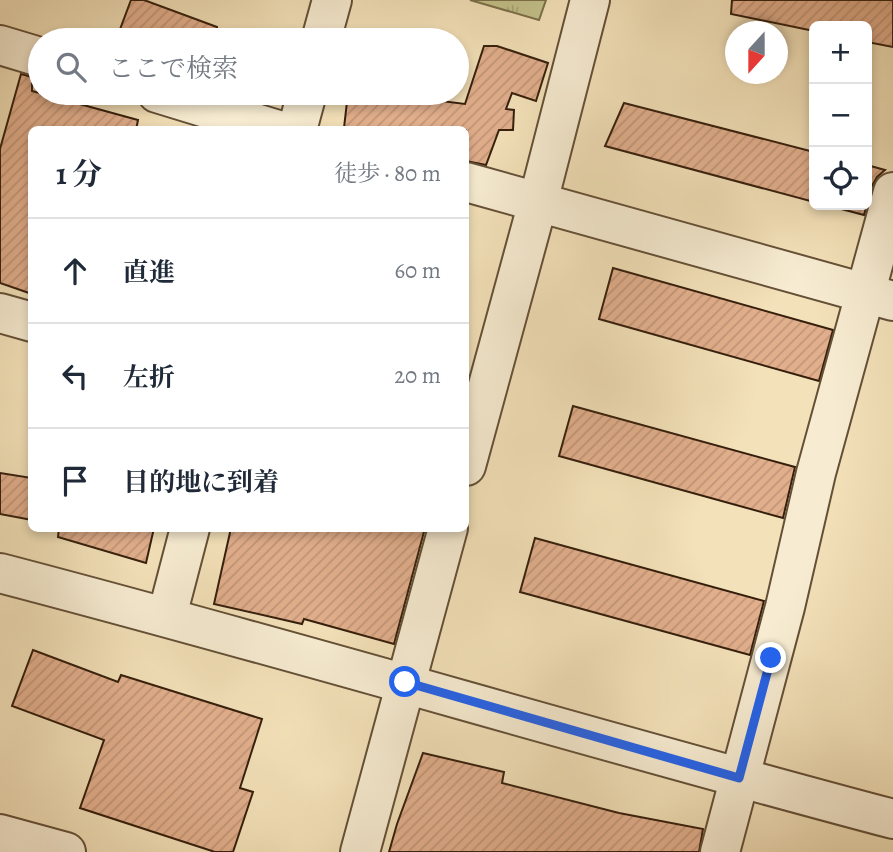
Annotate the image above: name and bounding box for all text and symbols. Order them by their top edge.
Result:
north arrow [725,21,788,84]
map controls [809,21,872,210]
button: + [809,21,872,84]
search box [28,28,469,105]
icon: search [52,48,90,86]
text: ここで検索 [108,51,238,86]
button: − [809,84,872,147]
button: locate [809,147,872,210]
text: 1 分 [56,154,102,194]
text: 徒歩 · 80 m [334,158,441,189]
icon: ahead [56,252,94,290]
text: 直進 [123,255,175,290]
text: 60 m [394,255,441,286]
icon: left [56,357,94,395]
text: 左折 [123,360,175,395]
text: 20 m [394,360,441,391]
icon: arrive [56,462,94,500]
text: 目的地に到着 [123,465,279,500]
route end [755,642,786,673]
route start [389,666,420,697]

